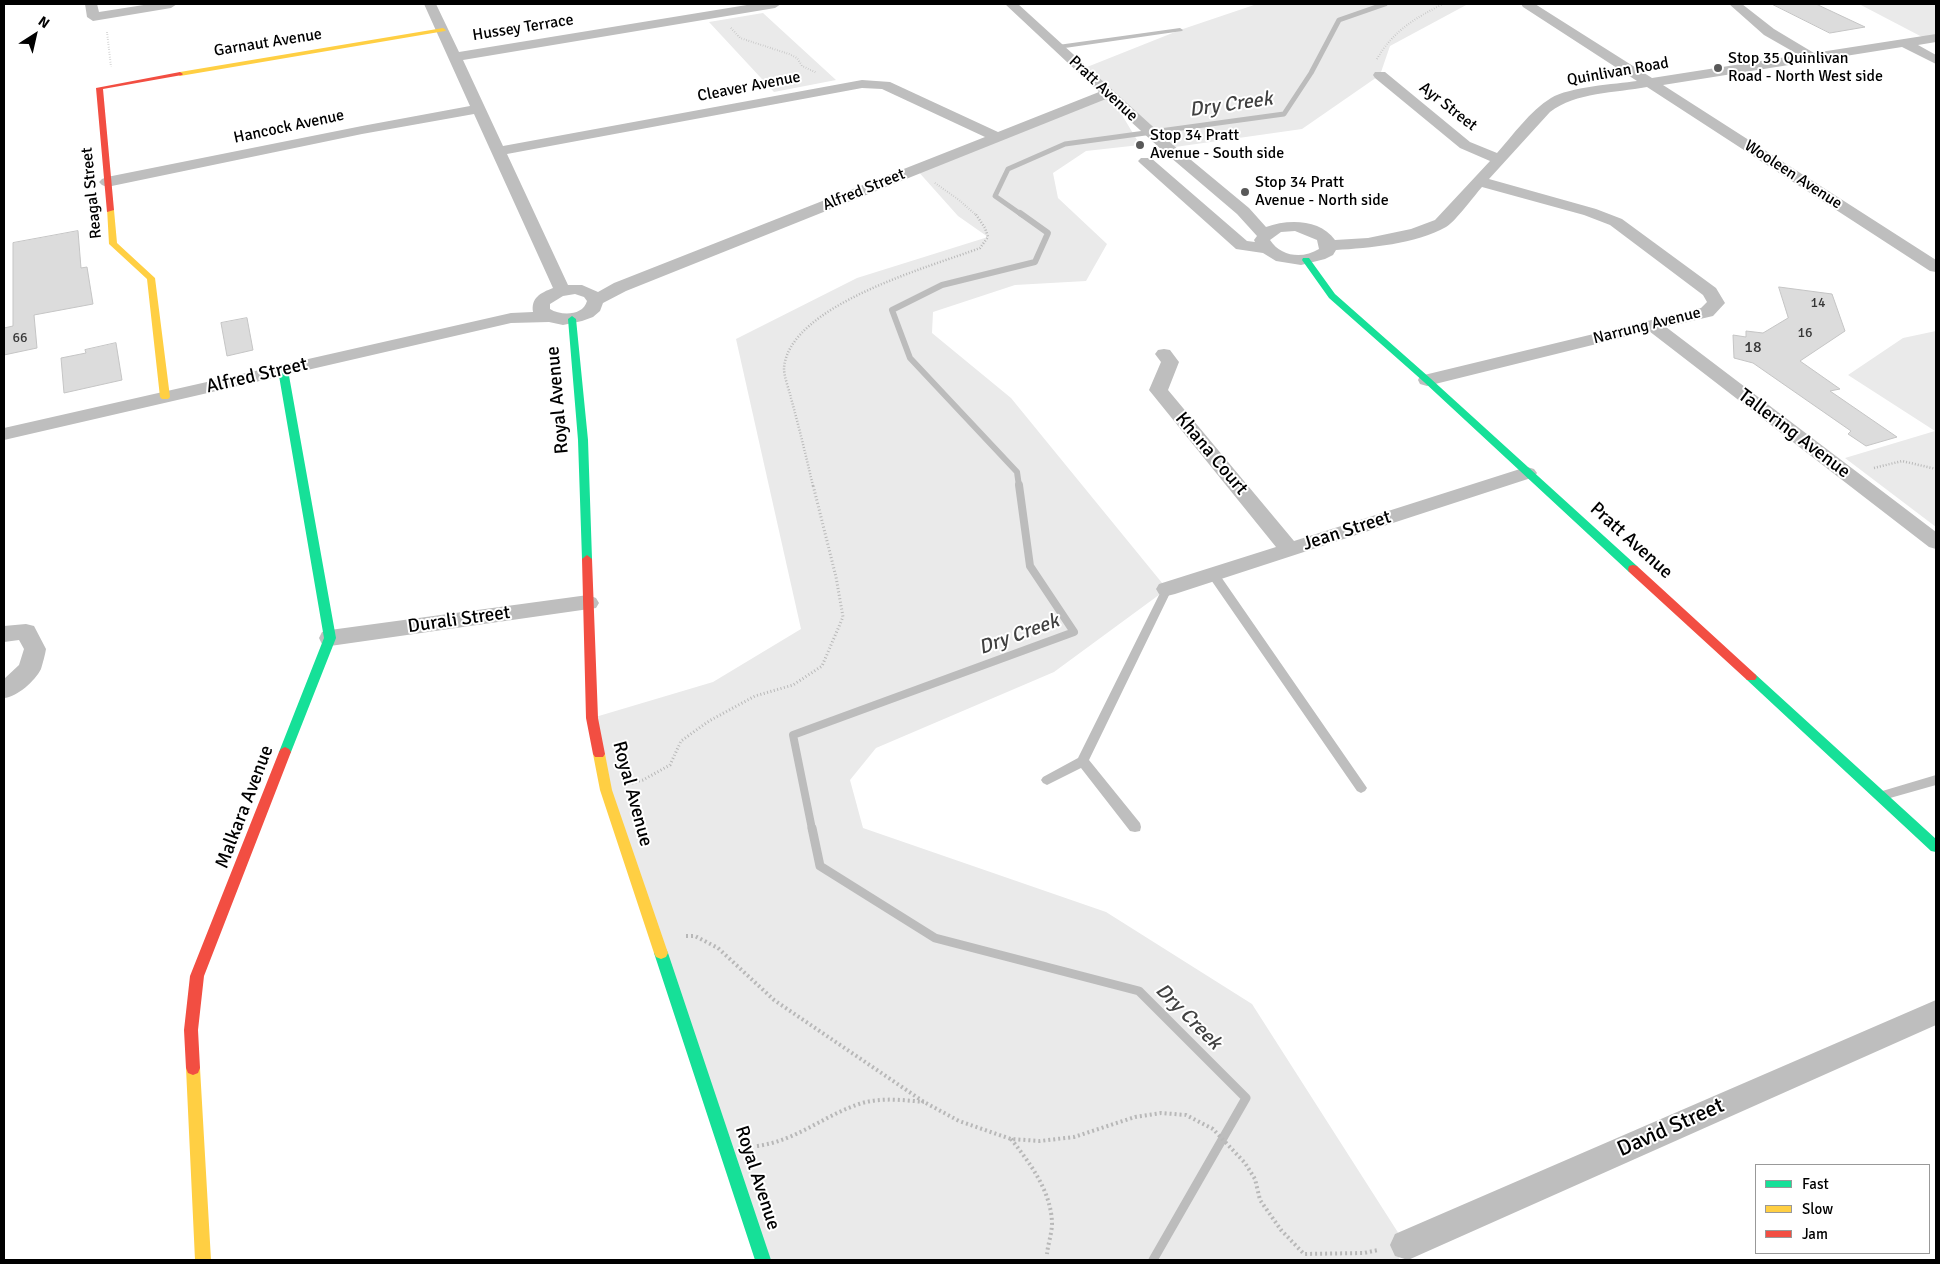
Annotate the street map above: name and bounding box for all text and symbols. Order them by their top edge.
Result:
north arrow [10,10,60,60]
street label: Hussey Terrace [471,11,575,45]
text: N [35,13,53,32]
street label: Garnaut Avenue [213,25,323,61]
place label: Stop 35 Quinlivan Road - North West side [1728,49,1883,87]
street label: Pratt Avenue [1065,52,1141,126]
street label: Quinlivan Road [1566,54,1670,90]
marker: Stop 35 Quinlivan Road - North West side [1712,62,1724,74]
street label: Cleaver Avenue [696,68,802,106]
street label: Ayr Street [1415,78,1481,136]
water label: Dry Creek [1188,87,1274,123]
street label: Hancock Avenue [232,106,346,148]
place label: Stop 34 Pratt Avenue - South side [1150,126,1284,164]
street label: Wooleen Avenue [1741,136,1845,214]
marker: Stop 34 Pratt Avenue - South side [1134,139,1146,151]
street label: Reagal Street [78,146,106,240]
street label: Alfred Street [820,165,908,215]
place label: Stop 34 Pratt Avenue - North side [1255,173,1389,211]
marker: Stop 34 Pratt Avenue - North side [1239,186,1251,198]
house number: 14 [1810,295,1826,311]
street label: Narrung Avenue [1591,303,1703,349]
house number: 16 [1797,325,1813,341]
house number: 66 [12,330,28,346]
house number: 18 [1744,338,1762,358]
street label: Royal Avenue [542,345,574,455]
street label: Alfred Street [204,353,310,399]
street label: Tallering Avenue [1733,384,1855,484]
street label: Khana Court [1170,408,1252,500]
street label: Pratt Avenue [1585,498,1677,584]
street label: Jean Street [1300,506,1394,556]
street label: Durali Street [406,602,512,638]
water label: Dry Creek [976,609,1062,661]
street label: Royal Avenue [607,739,657,849]
street label: Malkara Avenue [211,742,279,872]
water label: Dry Creek [1150,979,1226,1055]
street label: David Street [1613,1093,1729,1163]
street label: Royal Avenue [729,1123,785,1233]
legend [1755,1164,1930,1254]
text: Fast [1802,1175,1829,1193]
text: Slow [1802,1200,1833,1218]
text: Jam [1802,1225,1828,1243]

